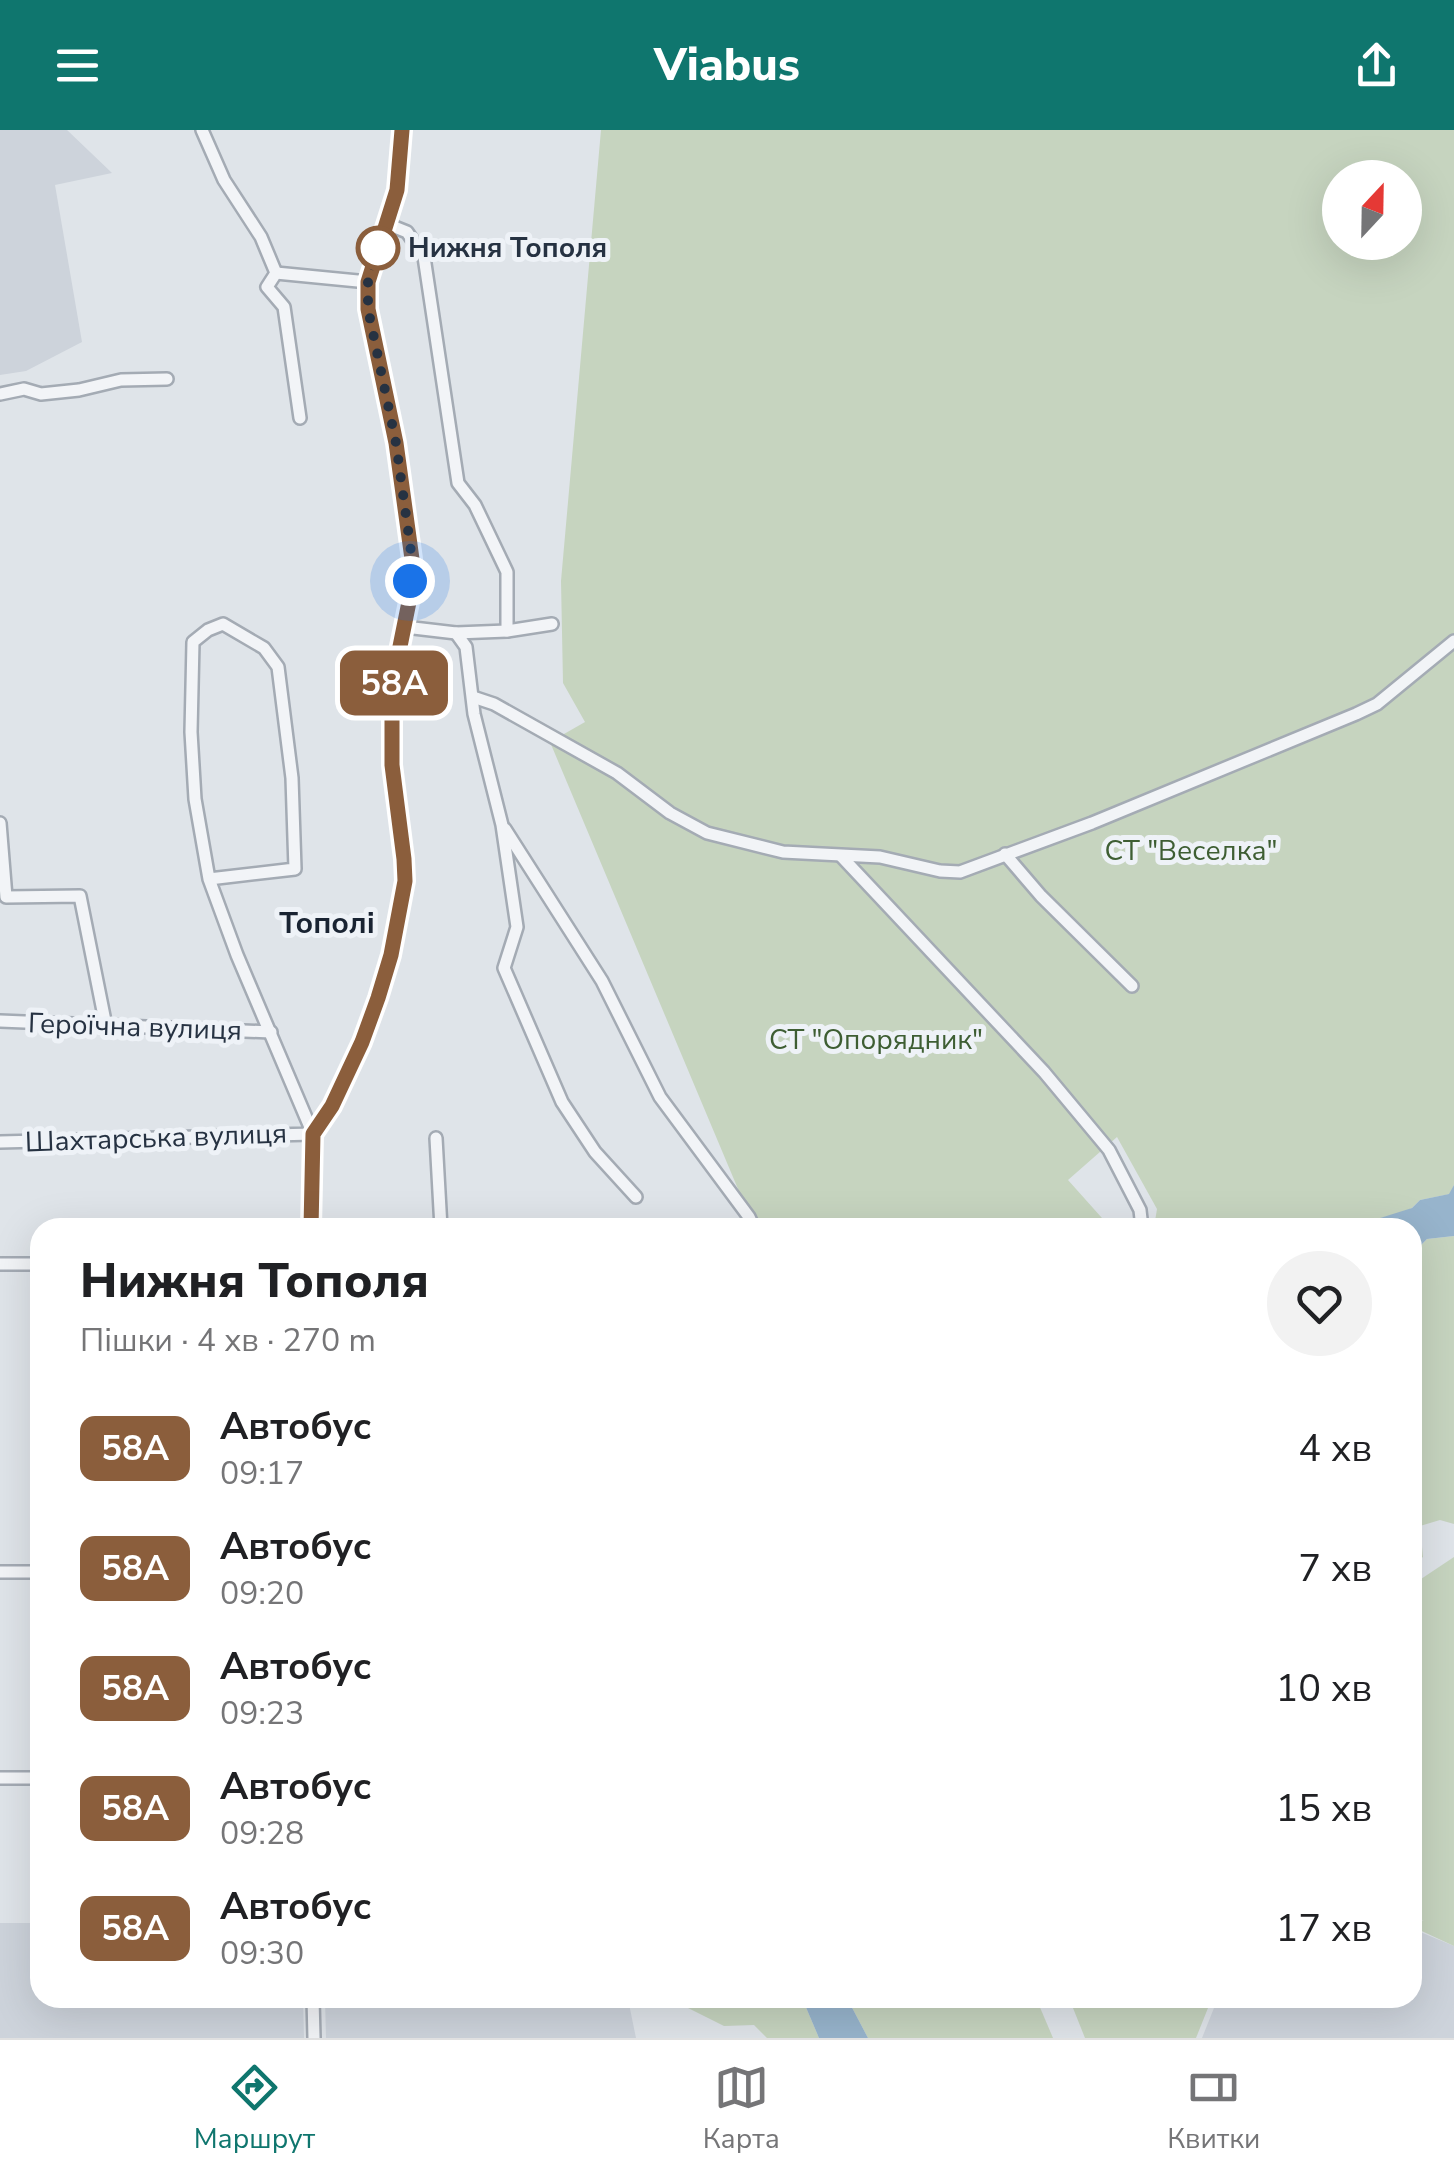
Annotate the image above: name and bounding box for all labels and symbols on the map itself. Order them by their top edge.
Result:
north arrow [1322,160,1422,260]
marker: Нижня Тополя [357,227,399,269]
place label: Нижня Тополя [408,229,607,267]
your location [385,556,435,606]
line badge: 58А [336,650,452,716]
park label: СТ "Веселка" [1105,832,1277,870]
district label: Тополі [279,903,375,944]
street label: Героїчна вулиця [27,1004,243,1050]
park label: СТ "Опорядник" [769,1021,983,1059]
street label: Шахтарська вулиця [24,1114,288,1162]

